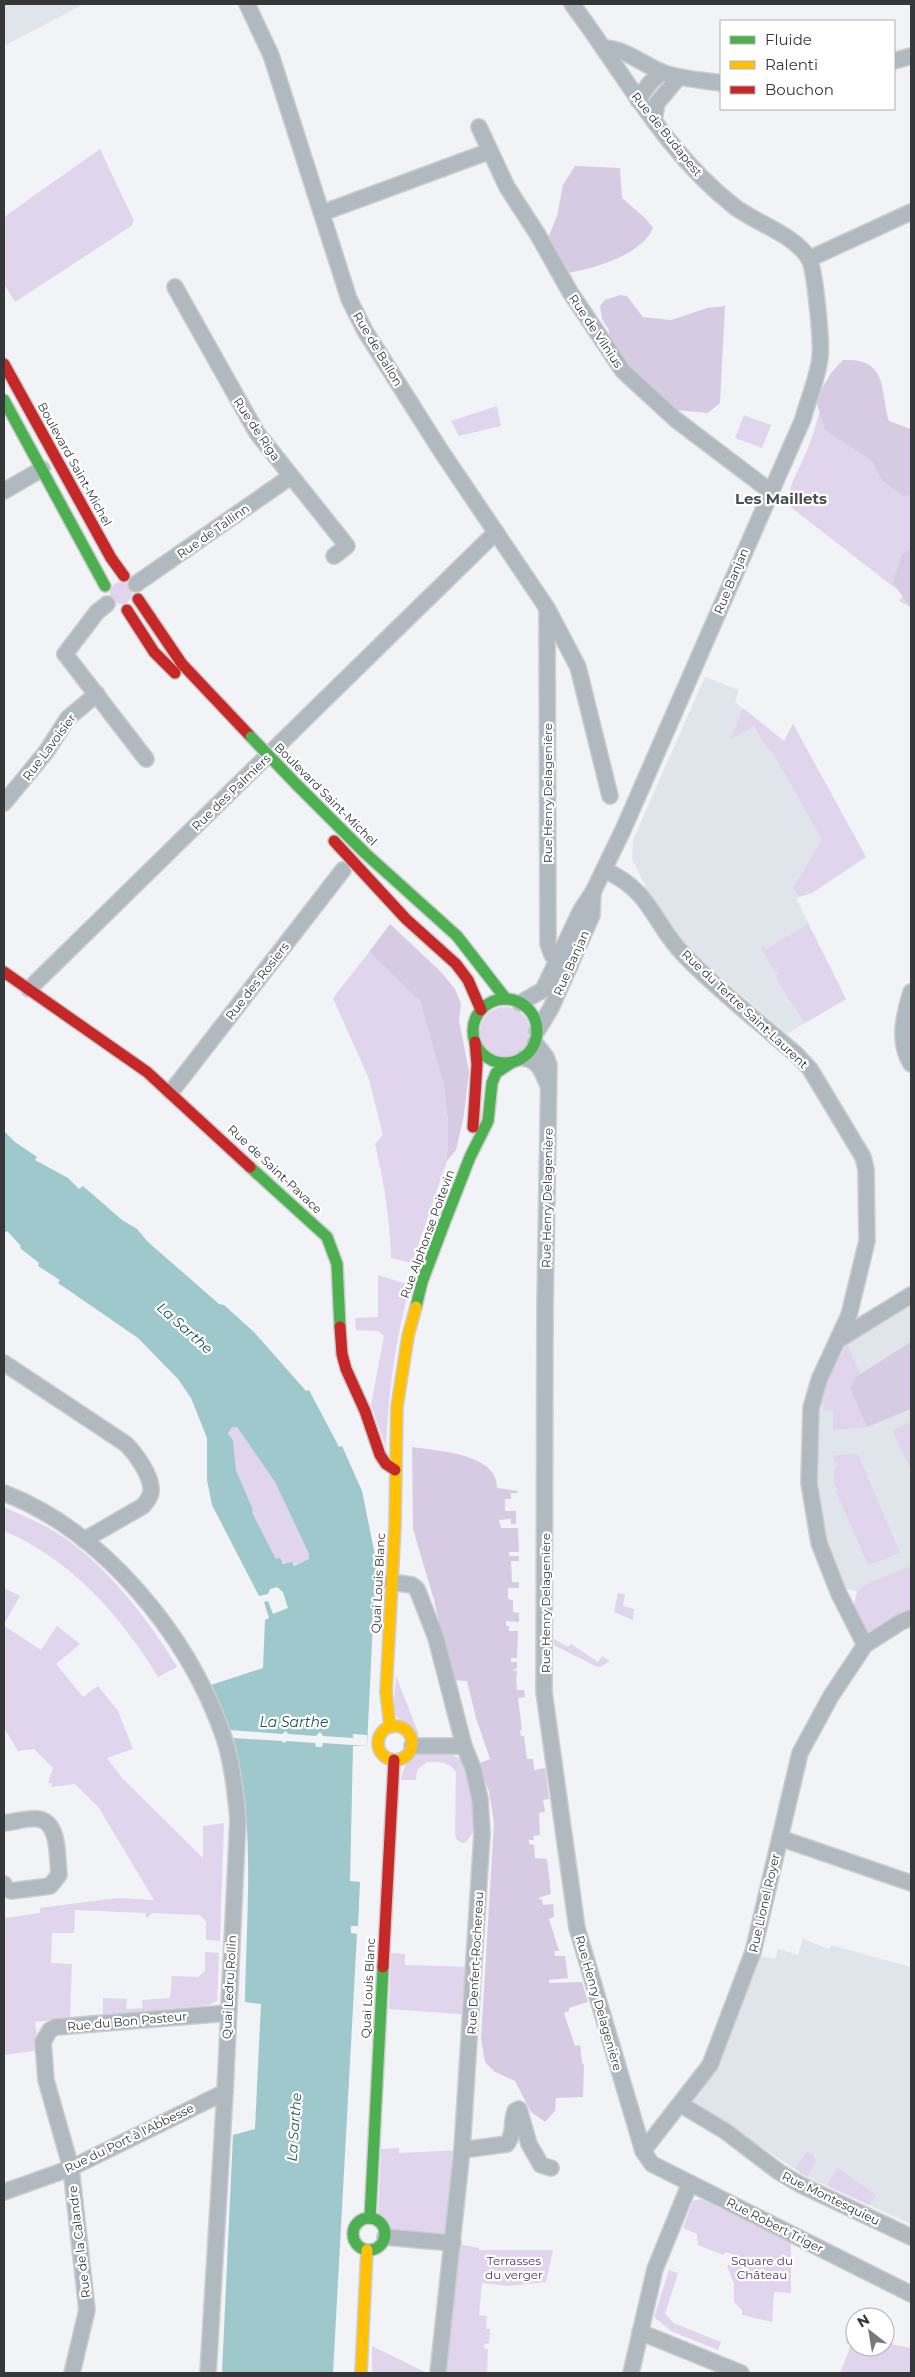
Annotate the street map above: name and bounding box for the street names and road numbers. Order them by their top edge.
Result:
street label: Rue de Budapest [628,89,706,179]
street label: Rue de Vilnius [566,291,626,371]
street label: Rue de Ballon [350,309,406,389]
street label: Rue de Riga [230,395,284,463]
street label: Boulevard Saint-Michel [35,399,115,529]
street label: Rue de Tallinn [174,500,252,562]
street label: Rue Banjan [710,546,752,616]
street label: Rue Lavoisier [19,711,79,783]
street label: Rue Henry Delagenière [540,723,555,863]
street label: Boulevard Saint-Michel [271,739,381,849]
street label: Rue des Palmiers [188,750,274,834]
street label: Rue Banjan [550,928,592,998]
street label: Rue des Rosiers [222,939,292,1023]
street label: Rue du Tertre Saint-Laurent [679,947,811,1072]
street label: Rue de Saint-Pavace [225,1121,325,1217]
street label: Rue Henry Delagenière [538,1128,556,1268]
street label: Rue Alphonse Poitevin [397,1168,457,1300]
street label: Quai Louis Blanc [368,1532,388,1634]
street label: Rue Henry Delagenière [538,1533,553,1673]
street label: Rue Lionel Royer [745,1852,783,1954]
street label: Rue Denfert-Rochereau [464,1891,486,2035]
street label: Rue Henry Delagenière [572,1934,626,2072]
street label: Quai Ledru Rollin [219,1935,239,2039]
street label: Quai Louis Blanc [358,1937,378,2039]
street label: Rue du Bon Pasteur [66,2008,188,2034]
street label: Rue du Port à l'Abbesse [62,2100,196,2176]
street label: Rue Montesquieu [780,2168,882,2228]
street label: Rue de la Calandre [65,2185,93,2299]
street label: Rue Robert Triger [724,2194,826,2256]

